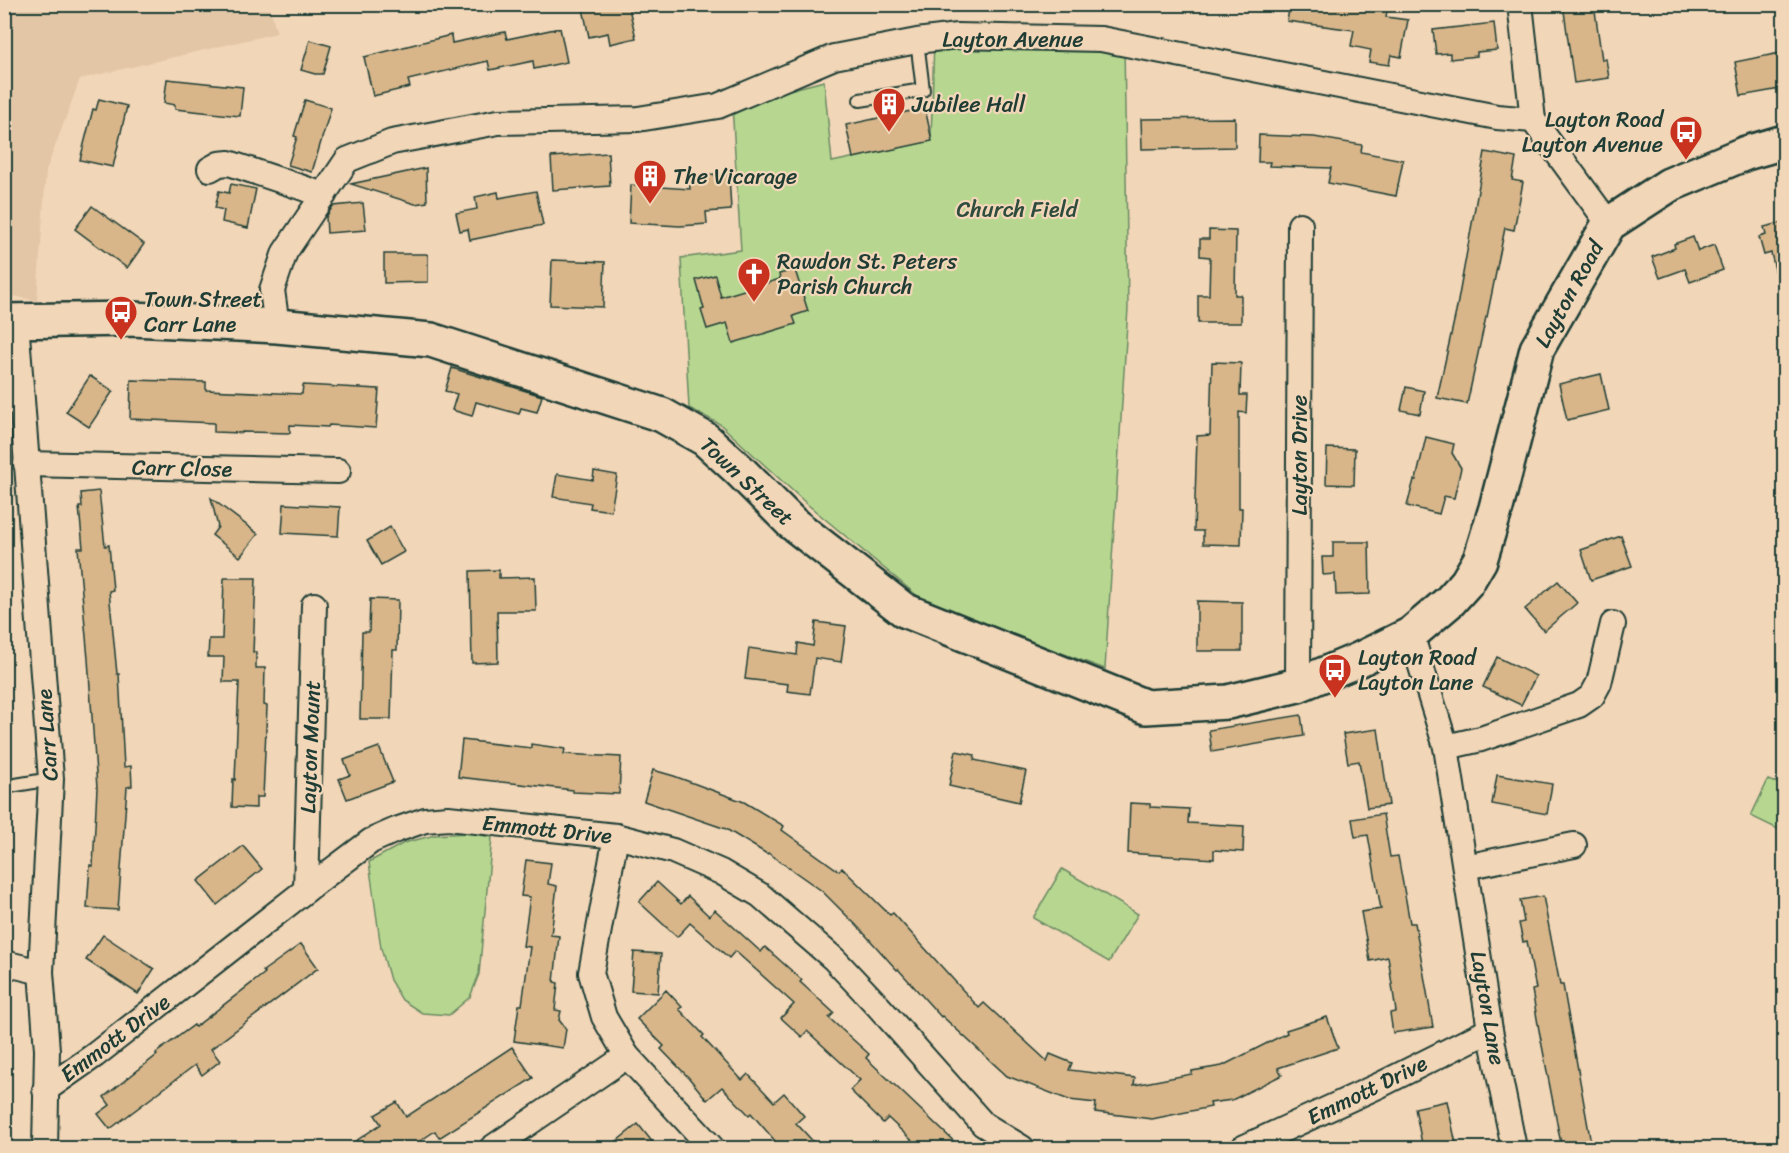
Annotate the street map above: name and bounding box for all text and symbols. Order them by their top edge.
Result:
street label: Layton Avenue [942,20,1084,59]
place label: Jubilee Hall [911,85,1026,124]
building icon: Jubilee Hall [871,86,907,133]
place label: Layton Road Layton Avenue [1522,100,1664,164]
bus stop icon: Layton Road Layton Avenue [1668,114,1704,161]
place label: The Vicarage [673,157,797,196]
building icon: The Vicarage [632,158,668,205]
park label: Church Field [957,190,1079,229]
street label: Layton Road [1523,232,1615,355]
place label: Rawdon St. Peters Parish Church [777,242,958,306]
church icon: Rawdon St. Peters Parish Church [736,256,772,303]
place label: Town Street Carr Lane [144,280,263,344]
bus stop icon: Town Street Carr Lane [103,294,139,341]
street label: Layton Drive [1280,395,1319,515]
street label: Town Street [690,426,804,536]
street label: Carr Close [131,448,233,488]
place label: Layton Road Layton Lane [1358,638,1477,702]
bus stop icon: Layton Road Layton Lane [1317,652,1353,699]
street label: Layton Mount [288,679,332,814]
street label: Carr Lane [24,687,70,782]
street label: Emmott Drive [480,803,614,855]
street label: Layton Lane [1459,948,1517,1068]
street label: Emmott Drive [51,983,179,1093]
street label: Emmott Drive [1300,1044,1434,1136]

